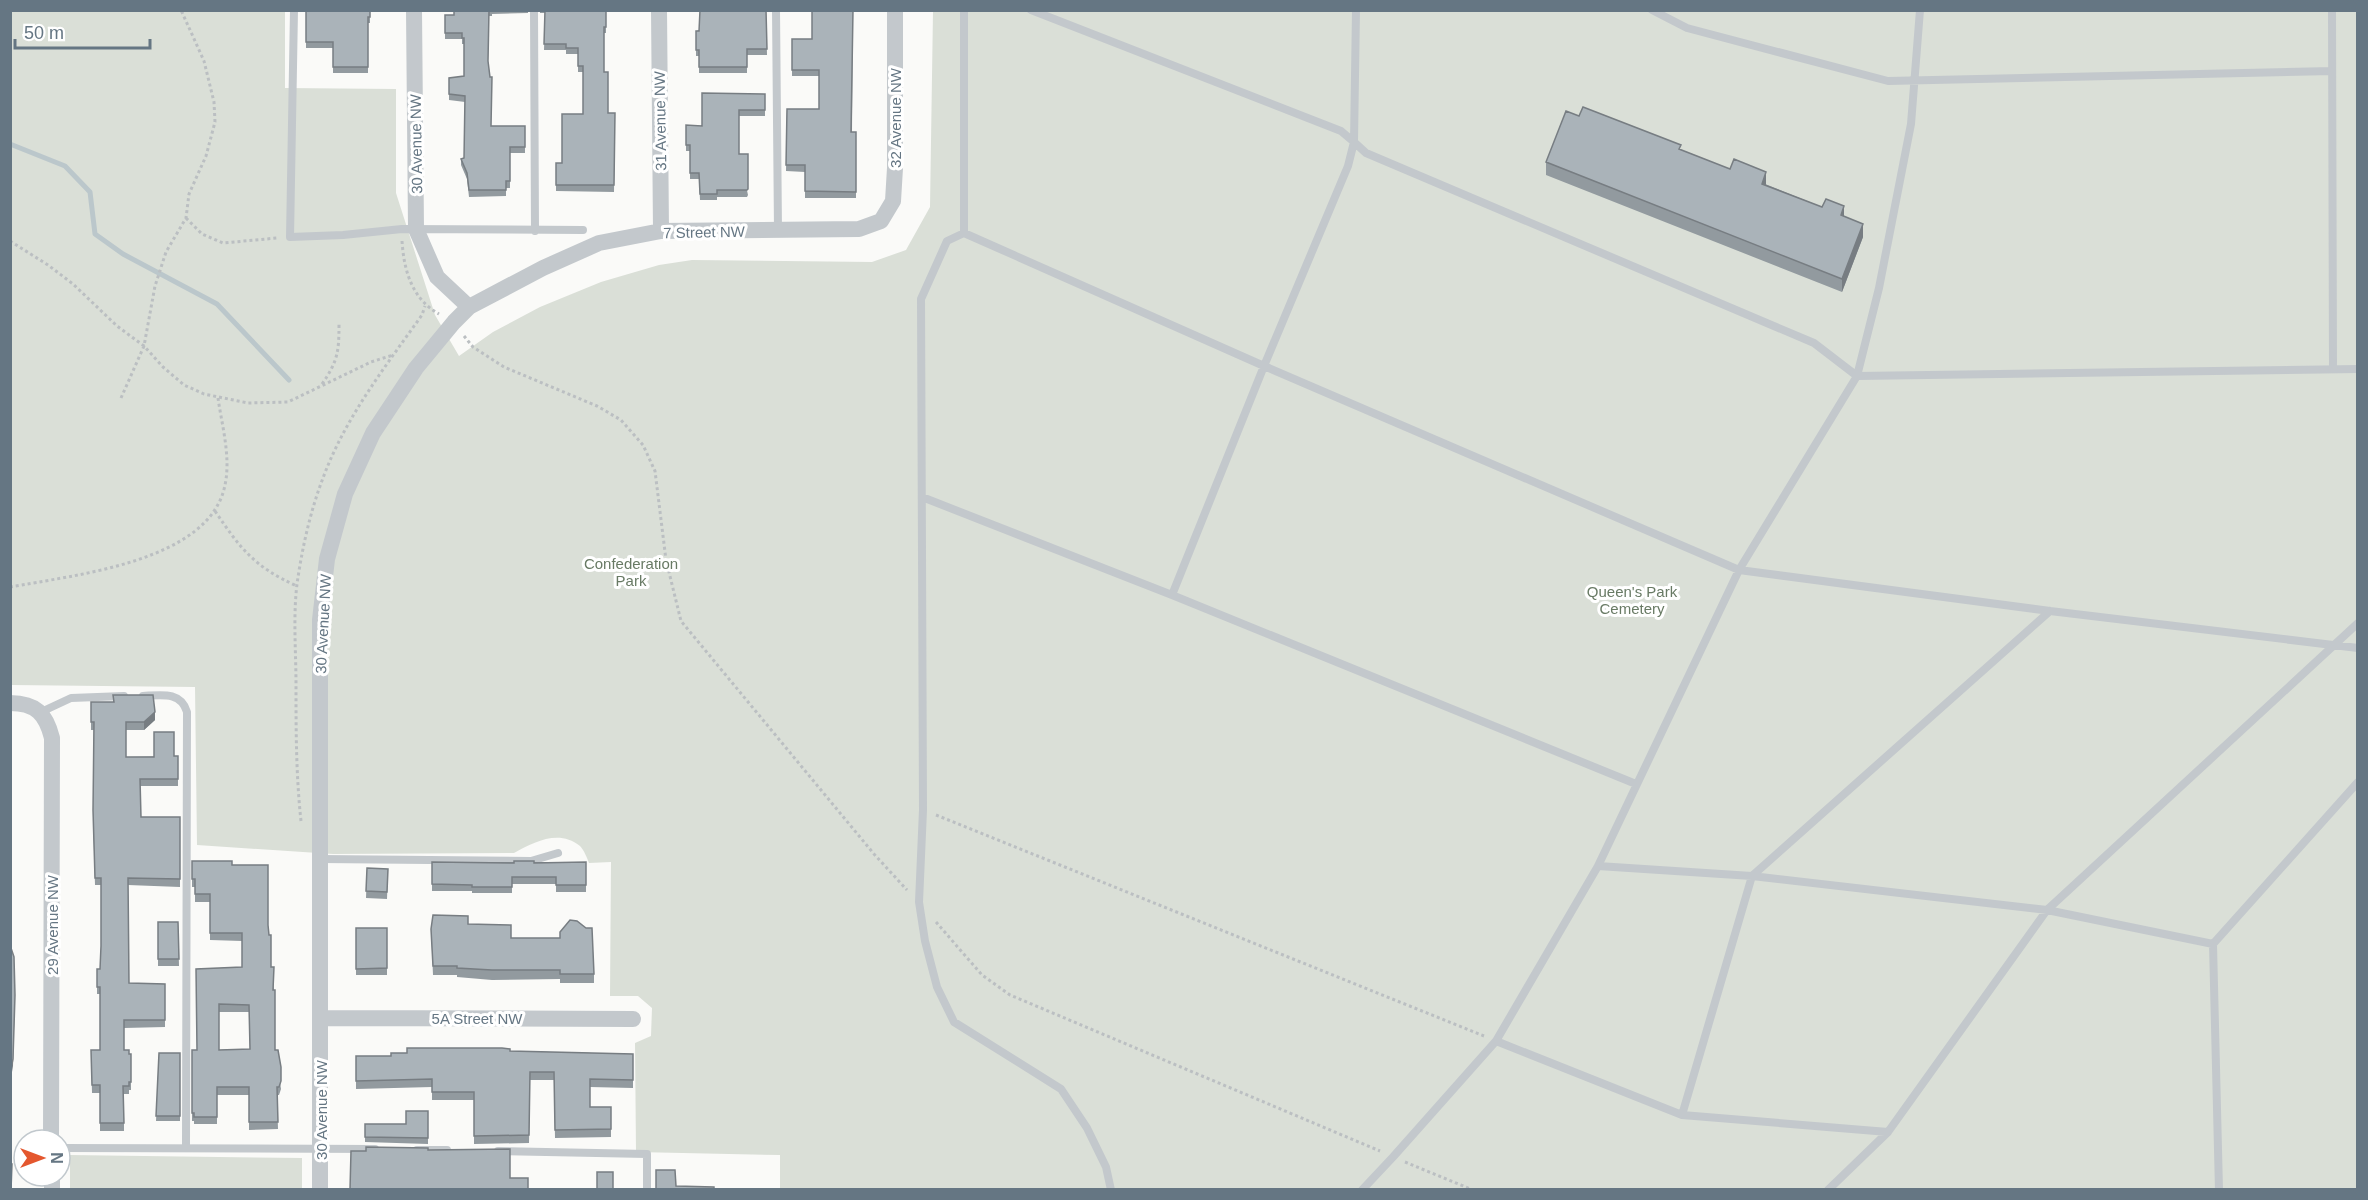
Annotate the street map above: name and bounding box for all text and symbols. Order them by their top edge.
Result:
scale bar [15,12,150,50]
text: 50 m [24,23,64,43]
street label: 32 Avenue NW [887,67,904,168]
street label: 31 Avenue NW [651,70,669,171]
street label: 30 Avenue NW [407,93,425,194]
street label: 7 Street NW [663,223,746,241]
park label: Confederation Park [584,555,678,589]
street label: 30 Avenue NW [312,573,334,674]
park label: Queen's Park Cemetery [1587,583,1678,617]
street label: 29 Avenue NW [44,874,61,975]
street label: 5A Street NW [432,1010,523,1027]
street label: 30 Avenue NW [313,1059,330,1160]
north arrow [12,1128,72,1188]
text: N [48,1152,65,1164]

